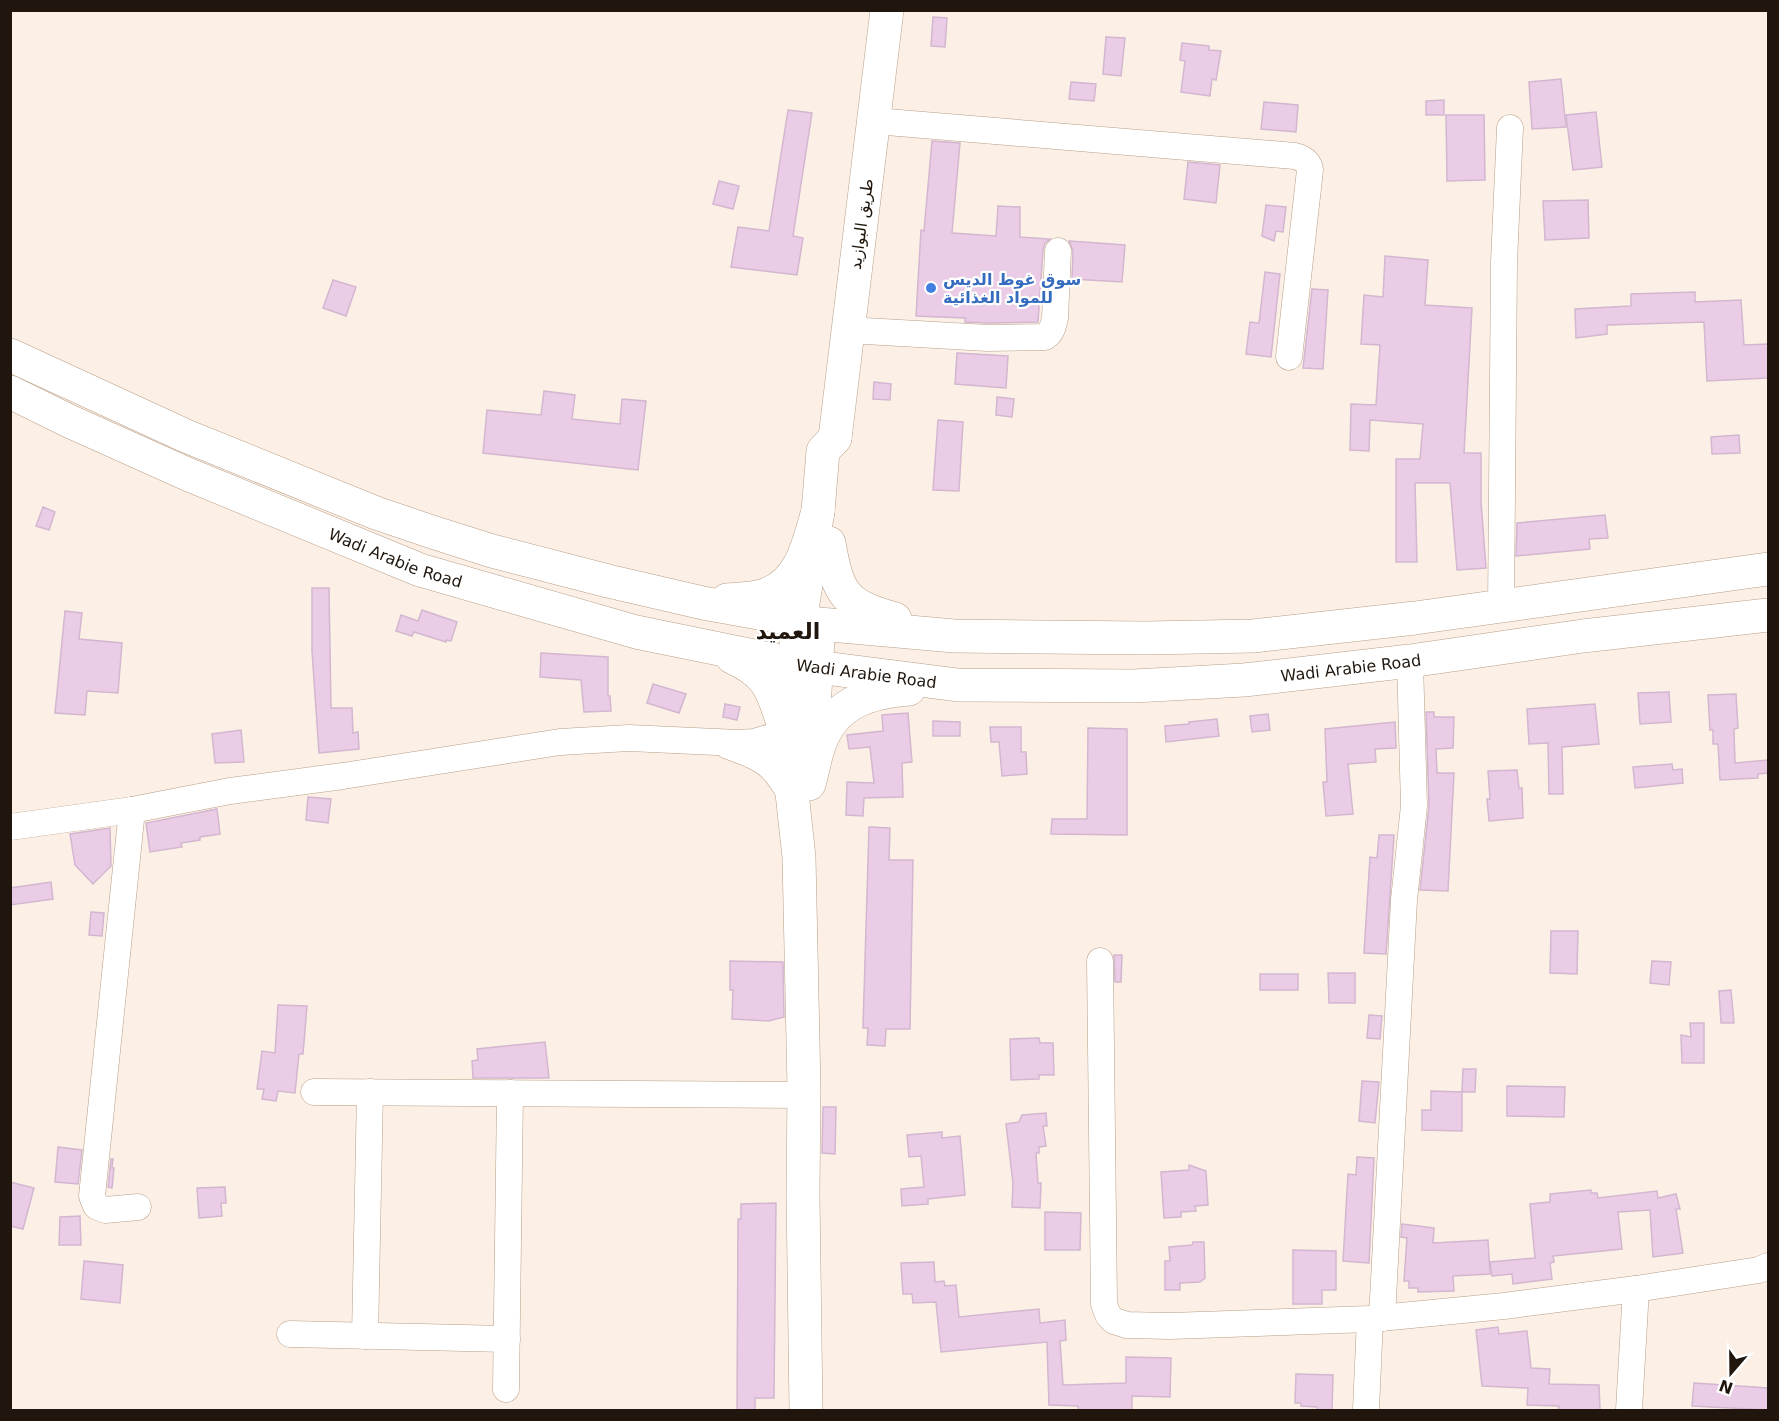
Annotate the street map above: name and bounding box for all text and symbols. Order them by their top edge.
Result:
street label: طريق البوازيد [846,177,878,271]
place label: سوق غوط الديس للمواد الغذائية [943,270,1081,307]
marker: سوق غوط الديس للمواد الغذائية [924,281,938,295]
street label: Wadi Arabie Road [326,524,464,592]
district label: العميد [756,619,820,644]
street label: Wadi Arabie Road [1280,651,1422,686]
street label: Wadi Arabie Road [795,655,938,692]
north arrow [1701,1343,1761,1403]
text: N [1716,1375,1736,1398]

